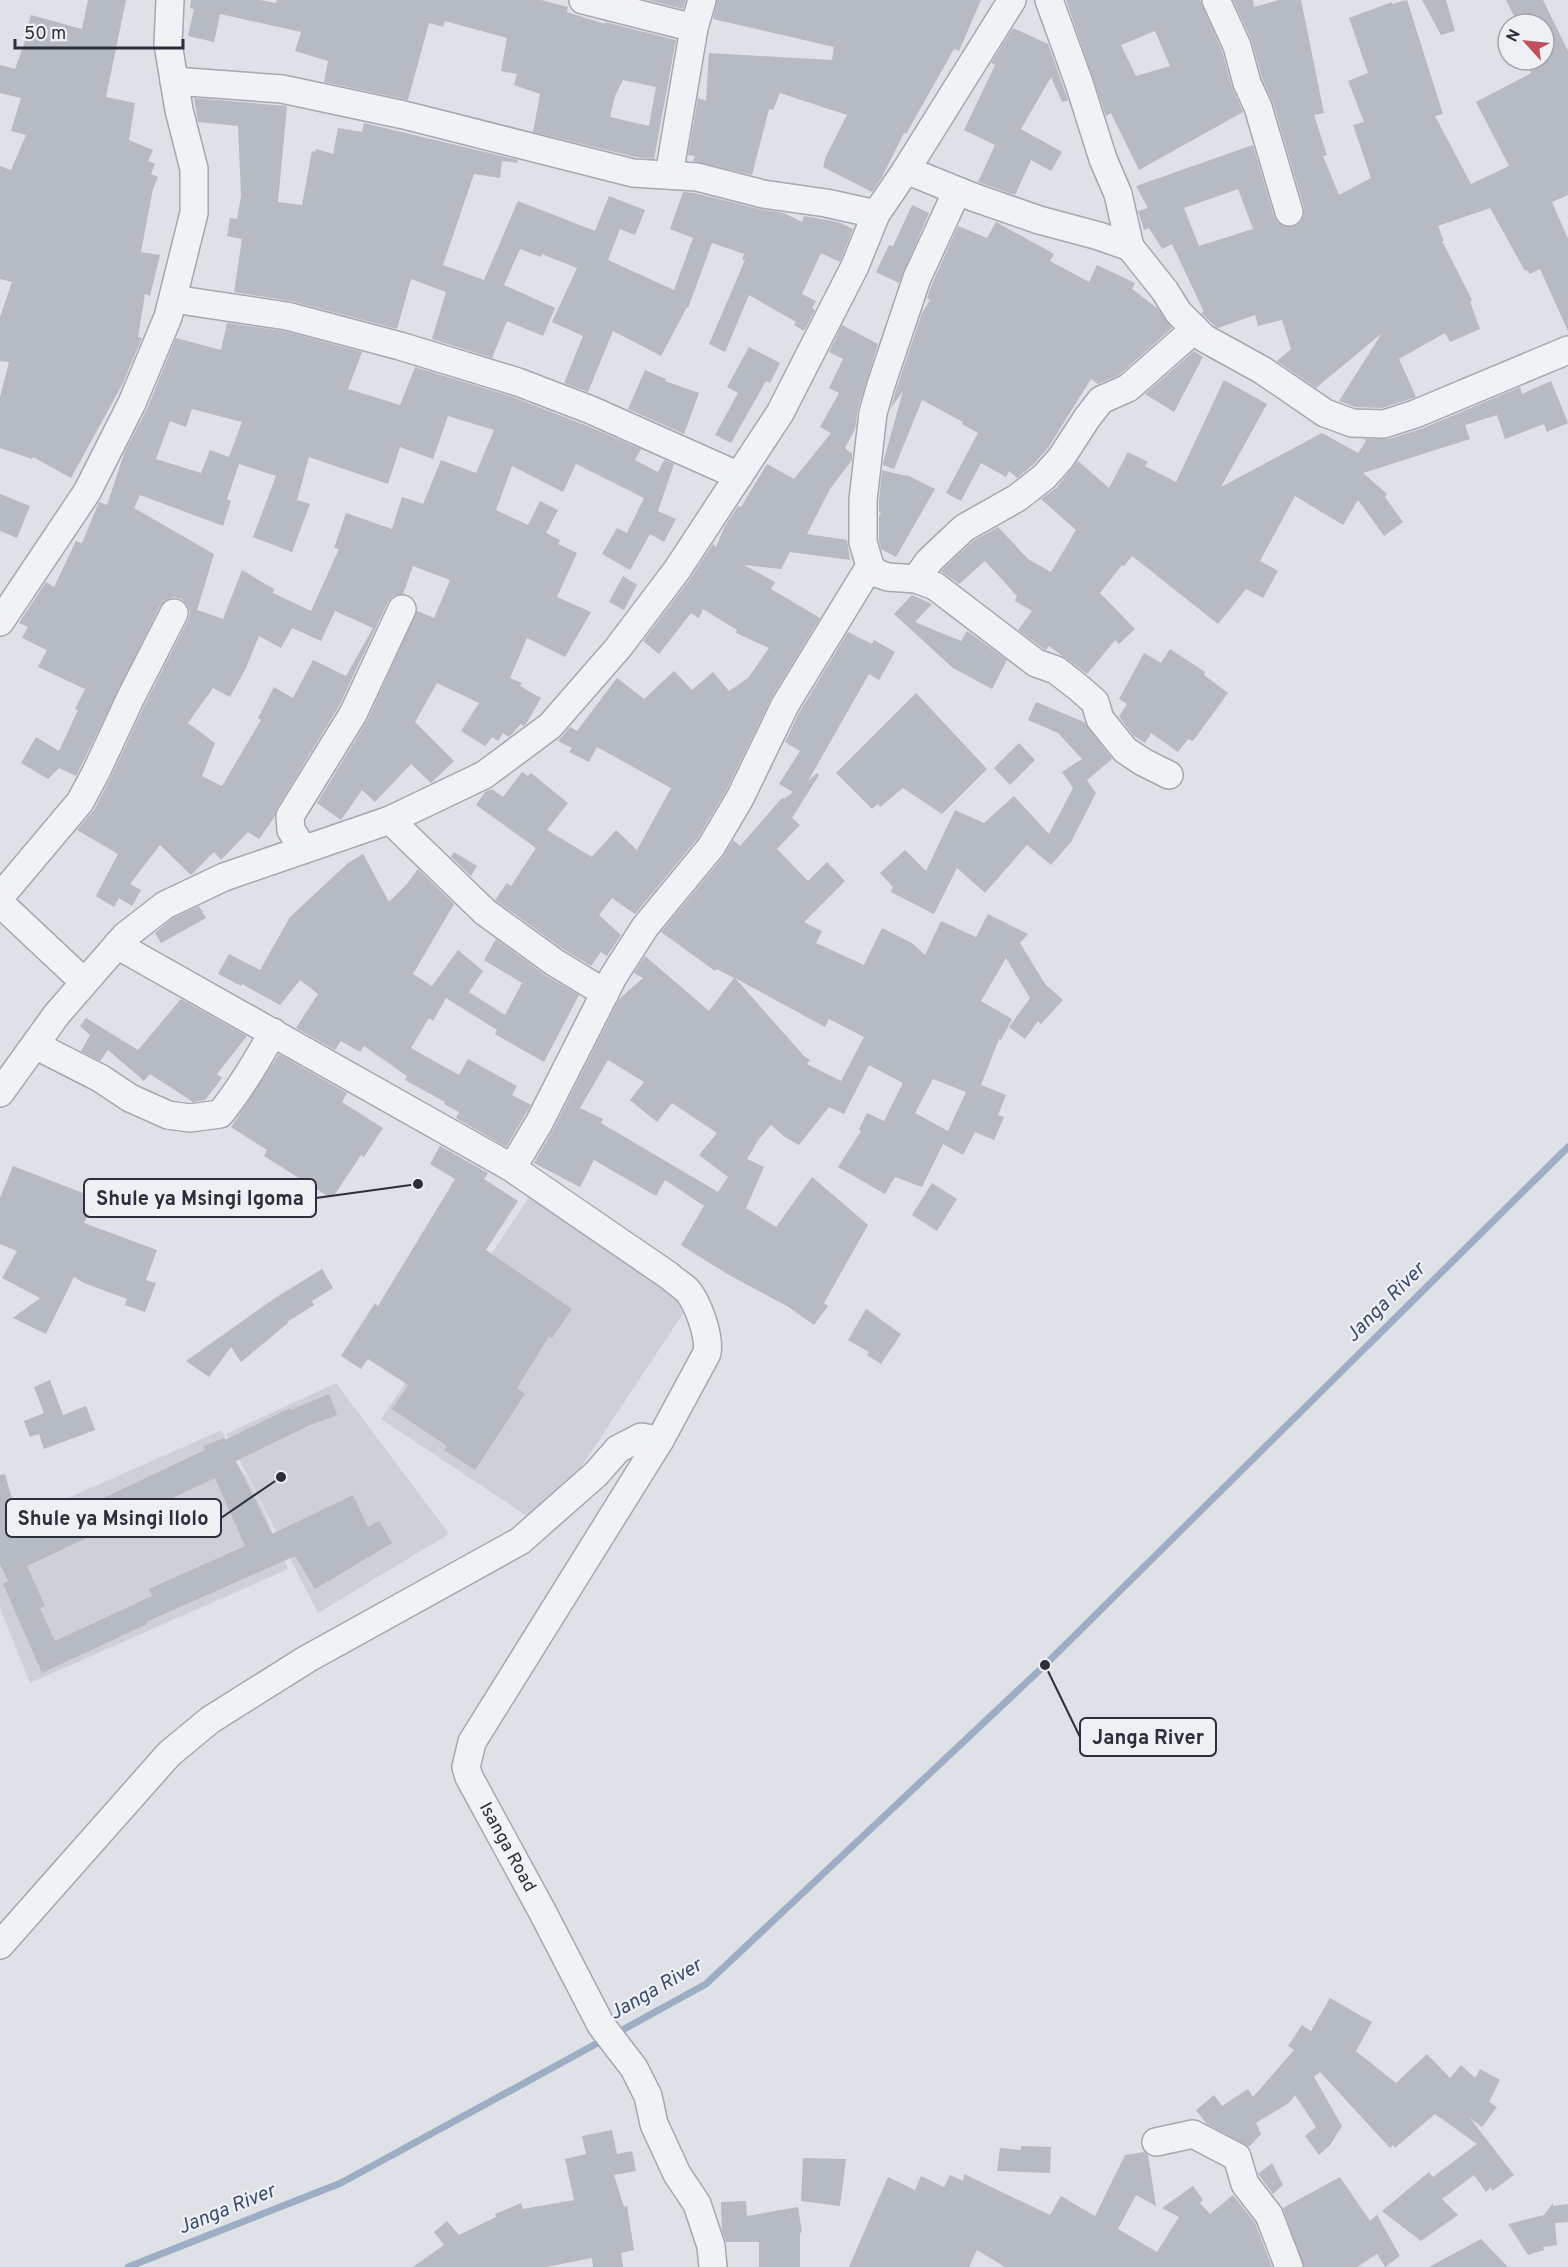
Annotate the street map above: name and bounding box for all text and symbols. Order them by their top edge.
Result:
scale bar [15,12,183,50]
north arrow [1496,12,1556,72]
text: 50 m [24,23,66,46]
text: N [1503,26,1526,46]
callout: Shule ya Msingi Igoma [84,1179,316,1217]
text: Shule ya Msingi Igoma [96,1187,304,1213]
water label: Janga River [1340,1256,1433,1349]
callout: Shule ya Msingi Ilolo [6,1499,221,1537]
text: Shule ya Msingi Ilolo [17,1507,209,1533]
callout: Janga River [1080,1718,1216,1756]
text: Janga River [1092,1726,1205,1752]
street label: Isanga Road [474,1798,541,1896]
water label: Janga River [605,1952,708,2027]
water label: Janga River [174,2178,281,2241]

